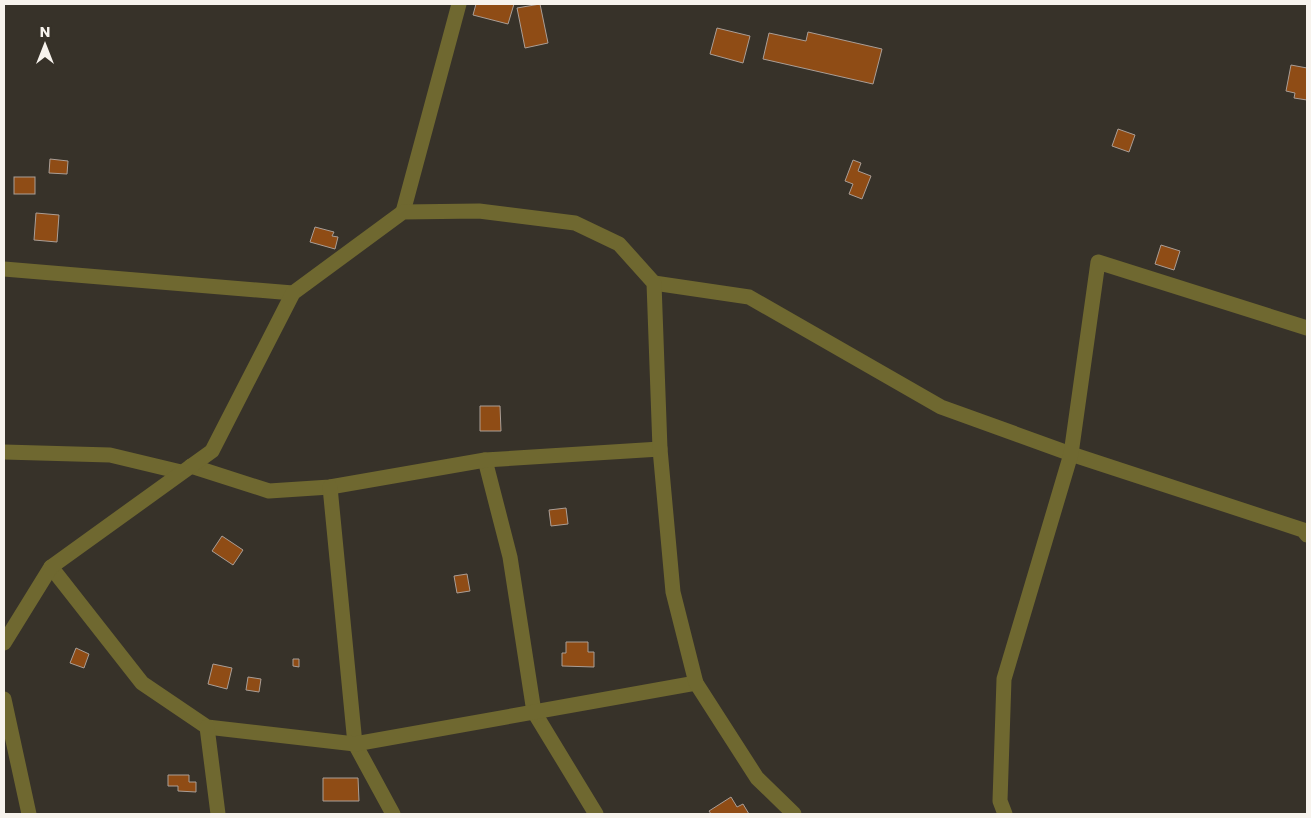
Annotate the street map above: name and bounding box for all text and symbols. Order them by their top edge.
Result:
north arrow [20,20,70,70]
text: N [40,22,50,42]

